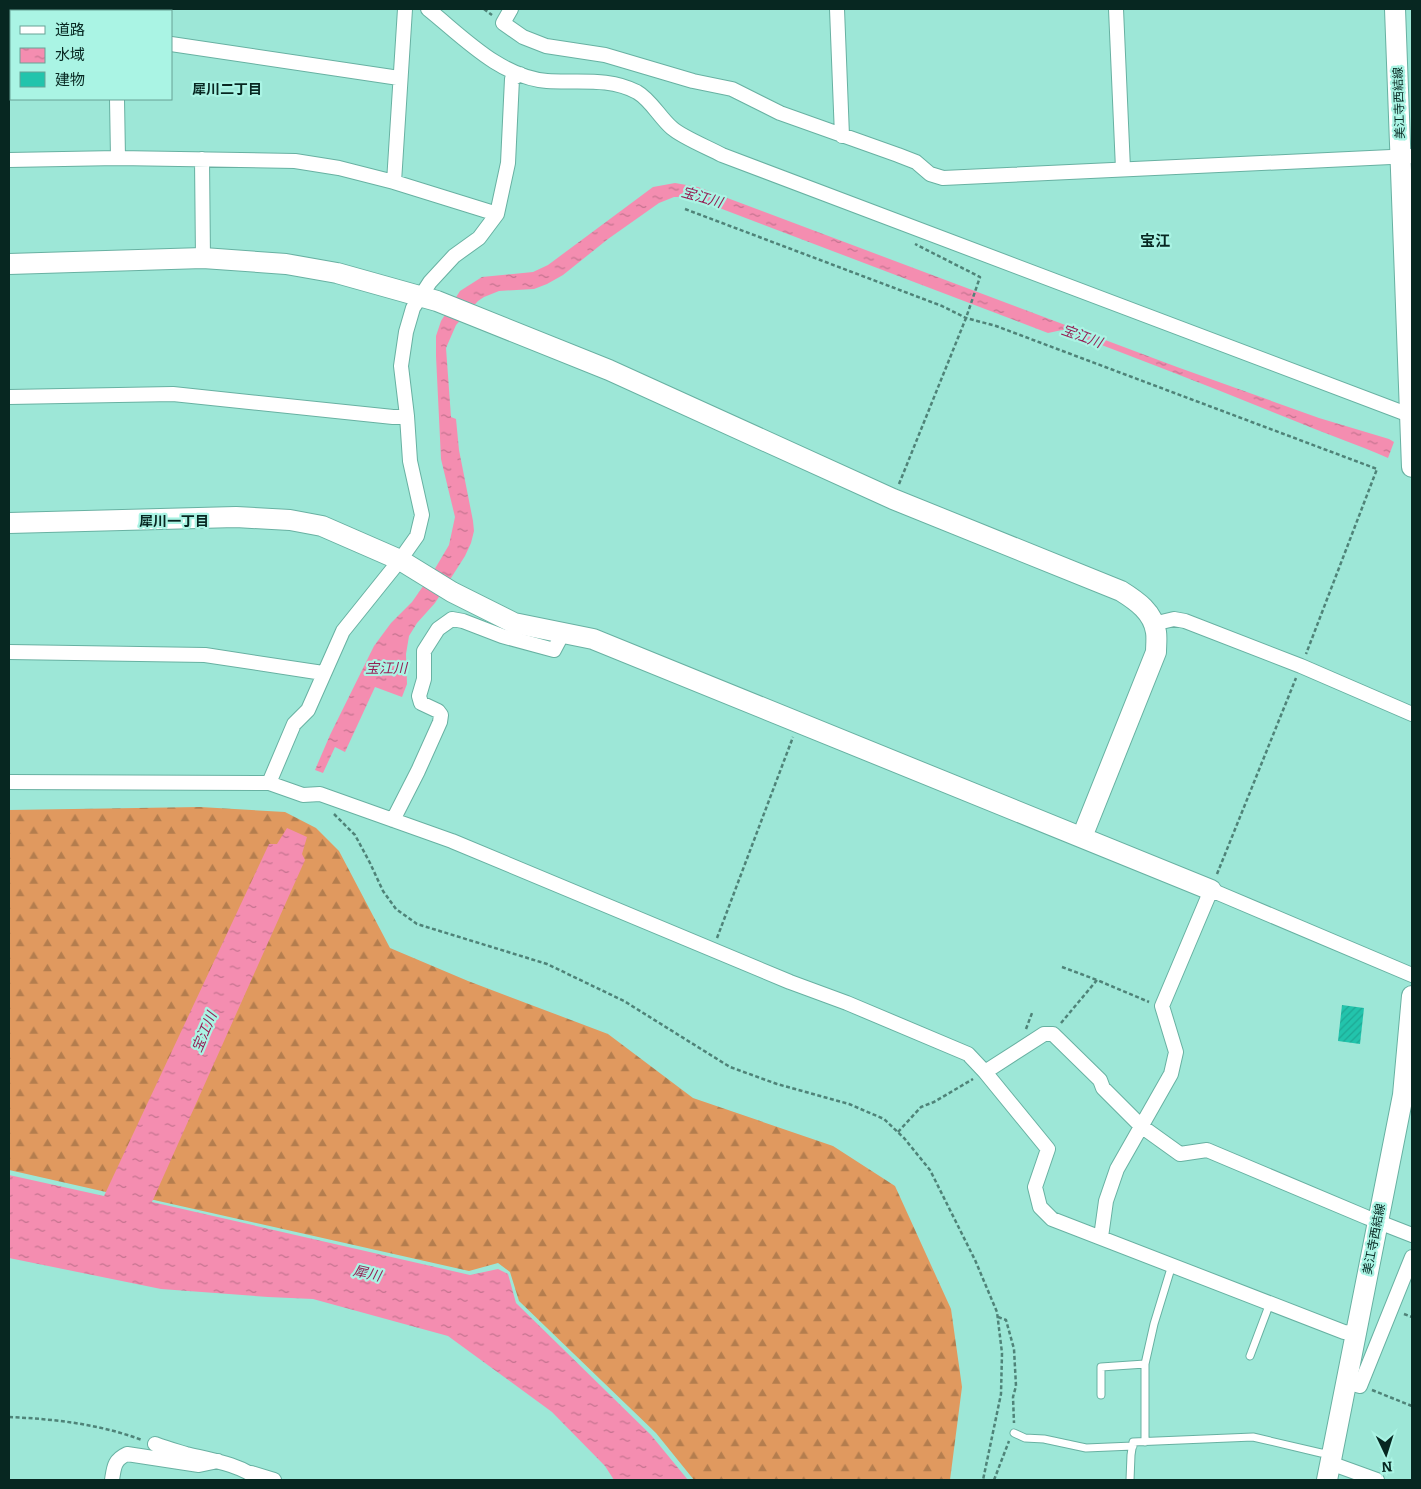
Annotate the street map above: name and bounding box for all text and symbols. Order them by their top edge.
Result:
legend [10,10,172,100]
text: 道路 [55,21,85,39]
text: 水域 [55,46,85,64]
street label: 美江寺西結線 [1391,67,1407,139]
text: 建物 [55,71,85,89]
district label: 犀川二丁目 [192,81,262,98]
water label: 宝江川 [679,184,726,212]
district label: 宝江 [1140,232,1170,250]
water label: 宝江川 [1059,321,1106,352]
district label: 犀川一丁目 [139,513,209,530]
water label: 宝江川 [365,660,409,677]
water label: 宝江川 [188,1008,221,1055]
street label: 美江寺西結線 [1360,1202,1388,1276]
water label: 犀川 [351,1262,384,1285]
north arrow [1361,1429,1411,1479]
text: N [1381,1458,1393,1475]

